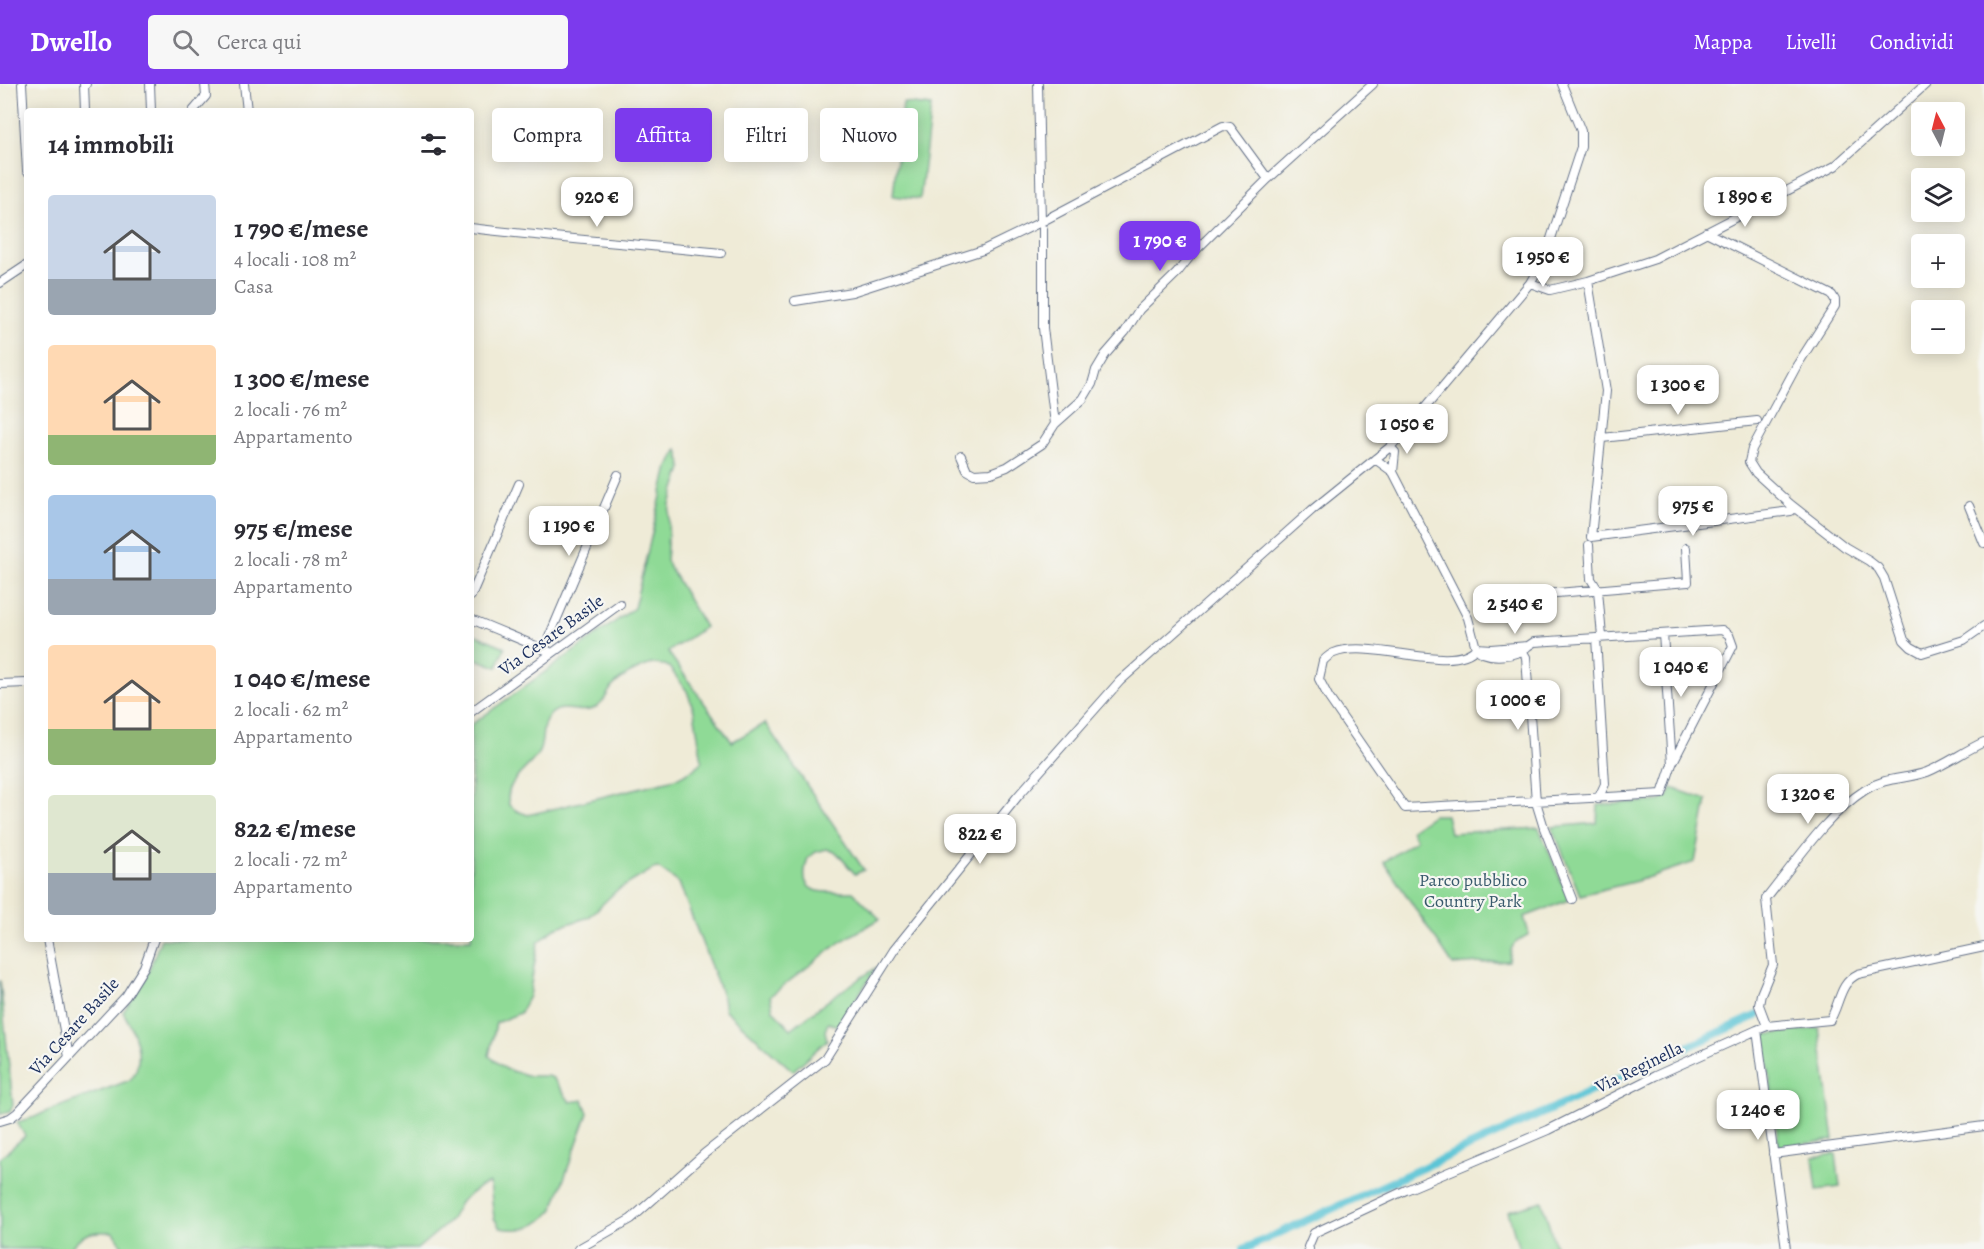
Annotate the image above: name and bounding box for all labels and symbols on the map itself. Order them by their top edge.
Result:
north arrow [1911,102,1965,156]
pin: 920 € [555,177,639,228]
pin: 1 890 € [1690,177,1800,228]
pin: 1 790 € [1105,221,1215,272]
pin: 1 950 € [1488,237,1598,288]
pin: 1 300 € [1623,365,1733,416]
pin: 1 050 € [1352,404,1462,455]
pin: 975 € [1651,486,1735,537]
pin: 1 190 € [514,506,624,557]
pin: 2 540 € [1460,584,1570,635]
street label: Via Cesare Basile [493,589,608,682]
pin: 1 040 € [1626,647,1736,698]
pin: 1 000 € [1463,680,1573,731]
pin: 1 320 € [1753,774,1863,825]
pin: 822 € [938,814,1022,865]
park label: Parco pubblico Country Park [1419,868,1527,913]
street label: Via Cesare Basile [23,972,124,1081]
street label: Via Reginella [1590,1035,1687,1099]
pin: 1 240 € [1703,1090,1813,1141]

